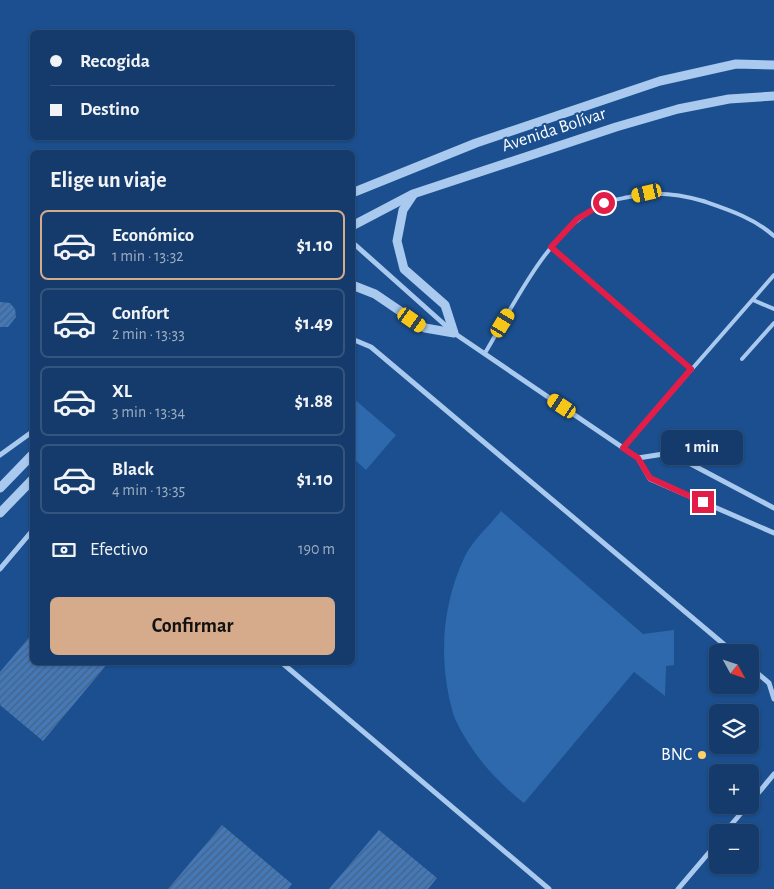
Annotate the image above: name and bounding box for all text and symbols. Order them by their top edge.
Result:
text: Recogida [80,52,150,71]
text: Destino [80,100,139,119]
street label: Avenida Bolívar [500,105,608,155]
text: Elige un viaje [50,169,167,191]
car [630,182,663,204]
route start [593,192,615,214]
icon: car [52,223,97,268]
text: Económico [112,226,194,245]
text: $1.10 [297,236,333,255]
text: 1 min · 13:32 [112,248,184,264]
icon: car [52,301,97,346]
text: Confort [112,304,169,323]
car [395,305,428,335]
car [488,306,517,340]
text: $1.49 [295,314,333,333]
text: 2 min · 13:33 [112,326,185,342]
icon: car [52,379,97,424]
text: XL [112,382,132,401]
car [545,391,578,421]
text: $1.88 [295,392,333,411]
text: 3 min · 13:34 [112,404,185,420]
callout: 1 min [662,430,744,464]
text: 1 min [685,439,719,455]
icon: car [52,457,97,502]
text: Black [112,460,154,479]
text: $1.10 [297,470,333,489]
text: 4 min · 13:35 [112,482,185,498]
route end [692,491,714,513]
icon: cash [50,536,78,564]
text: Efectivo [90,540,148,559]
text: 190 m [298,541,335,557]
button: Confirmar [50,597,335,655]
north arrow [709,644,759,694]
map controls [709,644,759,874]
button: layers [709,704,759,754]
place label: BNC [661,746,692,764]
marker: BNC [696,749,708,761]
button: + [709,764,759,814]
button: − [709,824,759,874]

